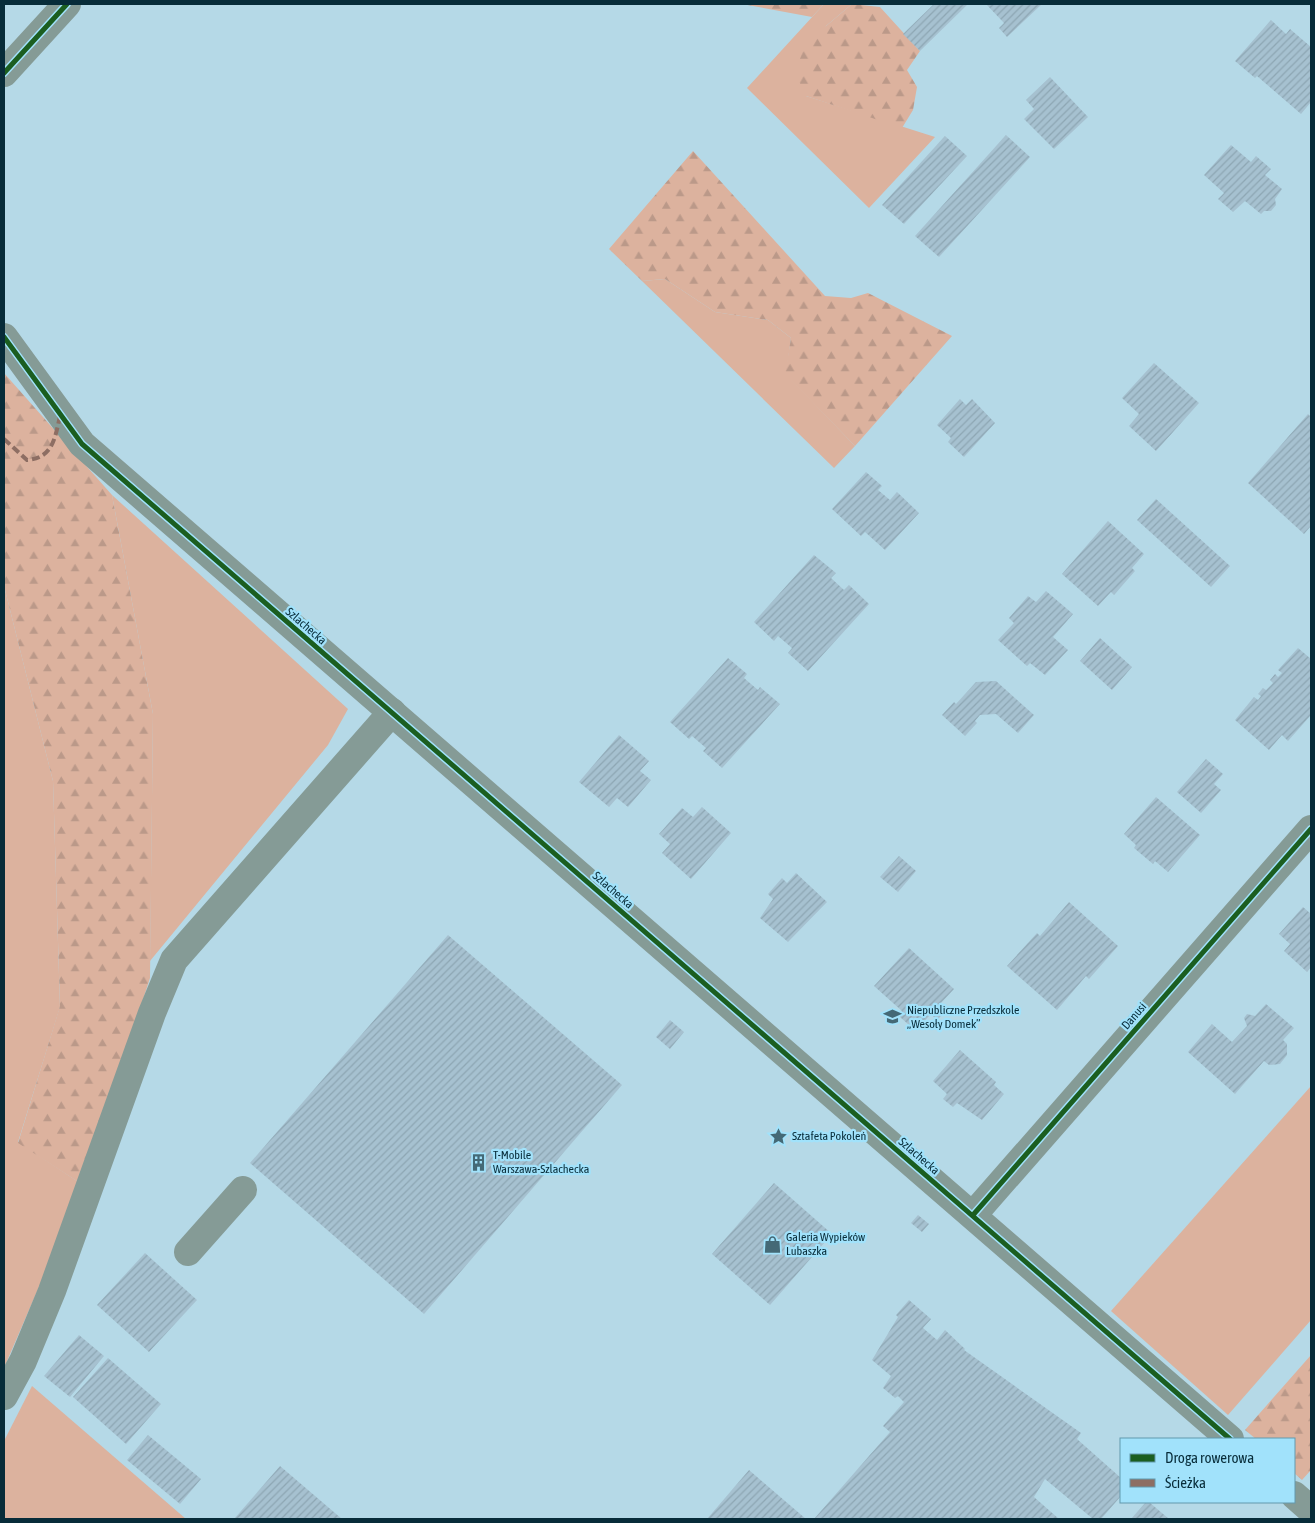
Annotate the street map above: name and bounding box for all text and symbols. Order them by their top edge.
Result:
street label: Szlachecka [283,605,329,647]
street label: Szlachecka [590,869,636,911]
street label: Danusi [1119,1000,1149,1032]
place label: Niepubliczne Przedszkole „Wesoły Domek” [907,1003,1020,1031]
school or university icon: Niepubliczne Przedszkole „Wesoły Domek” [883,1007,903,1027]
place icon: Sztafeta Pokoleń [768,1126,788,1146]
place label: Sztafeta Pokoleń [792,1129,866,1143]
street label: Szlachecka [896,1135,942,1177]
place label: T-Mobile Warszawa-Szlachecka [493,1148,589,1176]
building icon: T-Mobile Warszawa-Szlachecka [469,1152,489,1172]
place label: Galeria Wypieków Lubaszka [786,1230,865,1258]
shop icon: Galeria Wypieków Lubaszka [762,1234,782,1254]
legend [1120,1438,1295,1503]
text: Droga rowerowa [1165,1449,1254,1466]
text: Ścieżka [1165,1474,1206,1491]

